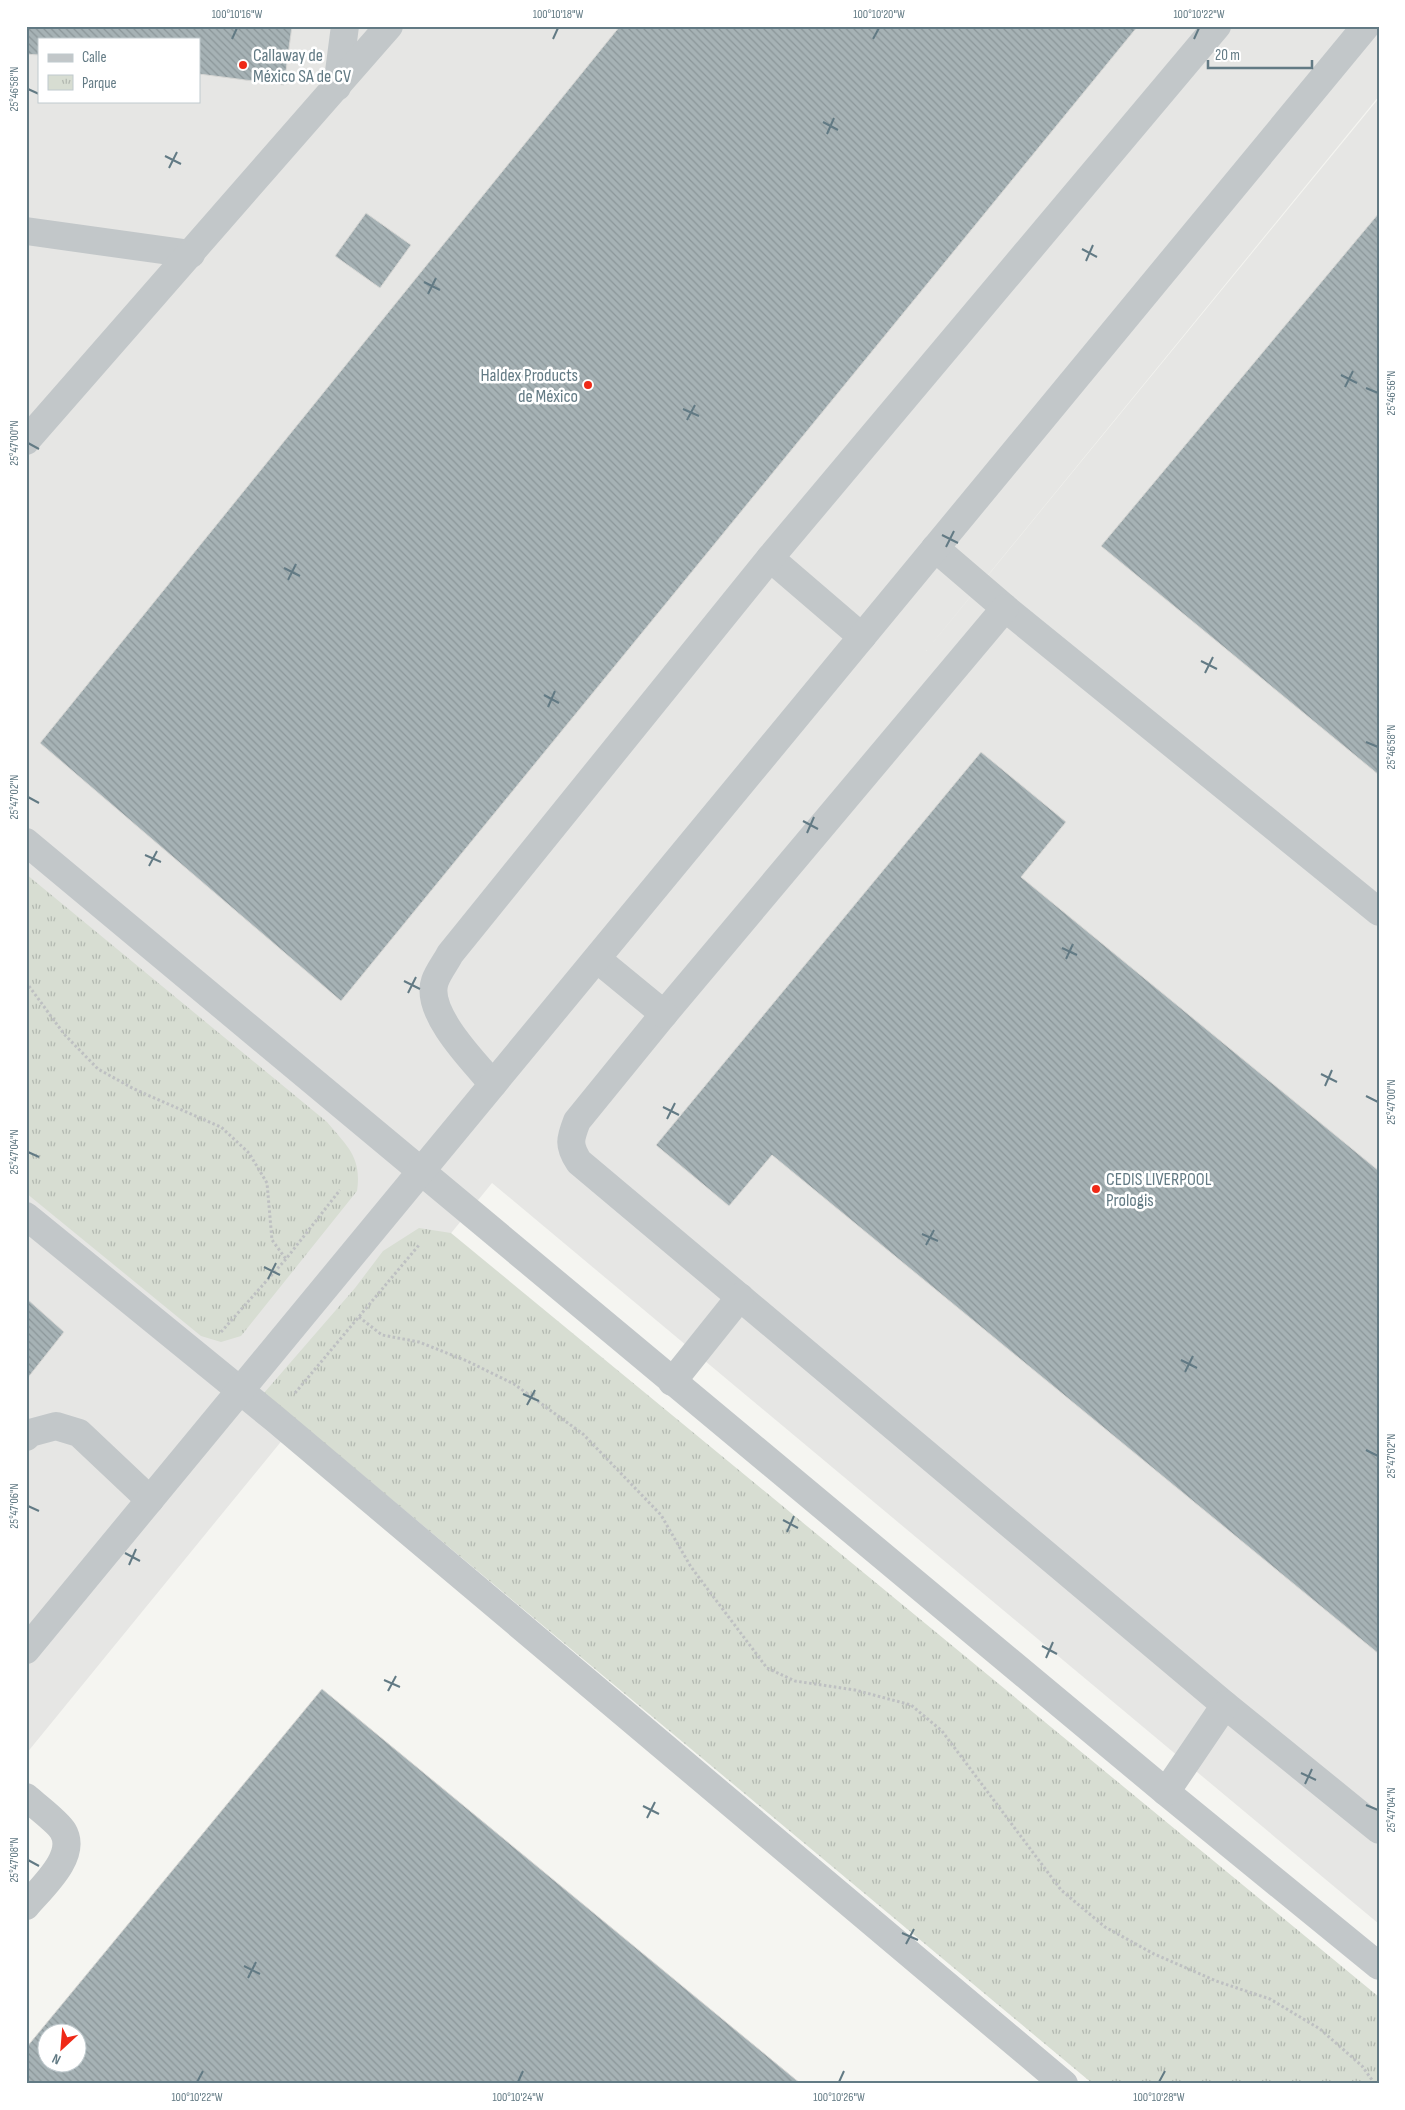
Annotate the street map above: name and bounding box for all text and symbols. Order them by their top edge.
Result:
text: 100°10'16"W [212,7,263,22]
text: 100°10'18"W [533,7,583,22]
text: 100°10'20"W [853,7,905,22]
text: 100°10'22"W [1173,7,1225,22]
legend [38,38,200,102]
scale bar [1208,38,1311,70]
place label: Callaway de México SA de CV [253,45,351,87]
text: 20 m [1215,46,1240,65]
text: Calle [82,48,106,67]
marker: Callaway de México SA de CV [237,59,249,71]
text: 25°46'58"N [7,67,22,111]
text: Parque [82,74,117,93]
place label: Haldex Products de México [480,365,578,407]
text: 25°46'56"N [1384,371,1399,415]
marker: Haldex Products de México [582,379,594,391]
text: 25°47'00"N [7,420,22,466]
text: 25°46'58"N [1384,725,1399,769]
text: 25°47'02"N [7,775,22,819]
text: 25°47'00"N [1384,1079,1399,1125]
text: 25°47'04"N [7,1129,22,1175]
place label: CEDIS LIVERPOOL Prologis [1106,1169,1212,1211]
marker: CEDIS LIVERPOOL Prologis [1090,1183,1102,1195]
text: 25°47'02"N [1384,1434,1399,1478]
text: 25°47'06"N [7,1483,22,1529]
text: 25°47'04"N [1384,1787,1399,1833]
text: 25°47'08"N [7,1837,22,1883]
north arrow [38,2022,88,2072]
text: N [49,2050,64,2069]
text: 100°10'22"W [171,2090,223,2105]
text: 100°10'24"W [492,2090,544,2105]
text: 100°10'26"W [813,2090,865,2105]
text: 100°10'28"W [1133,2090,1185,2105]

